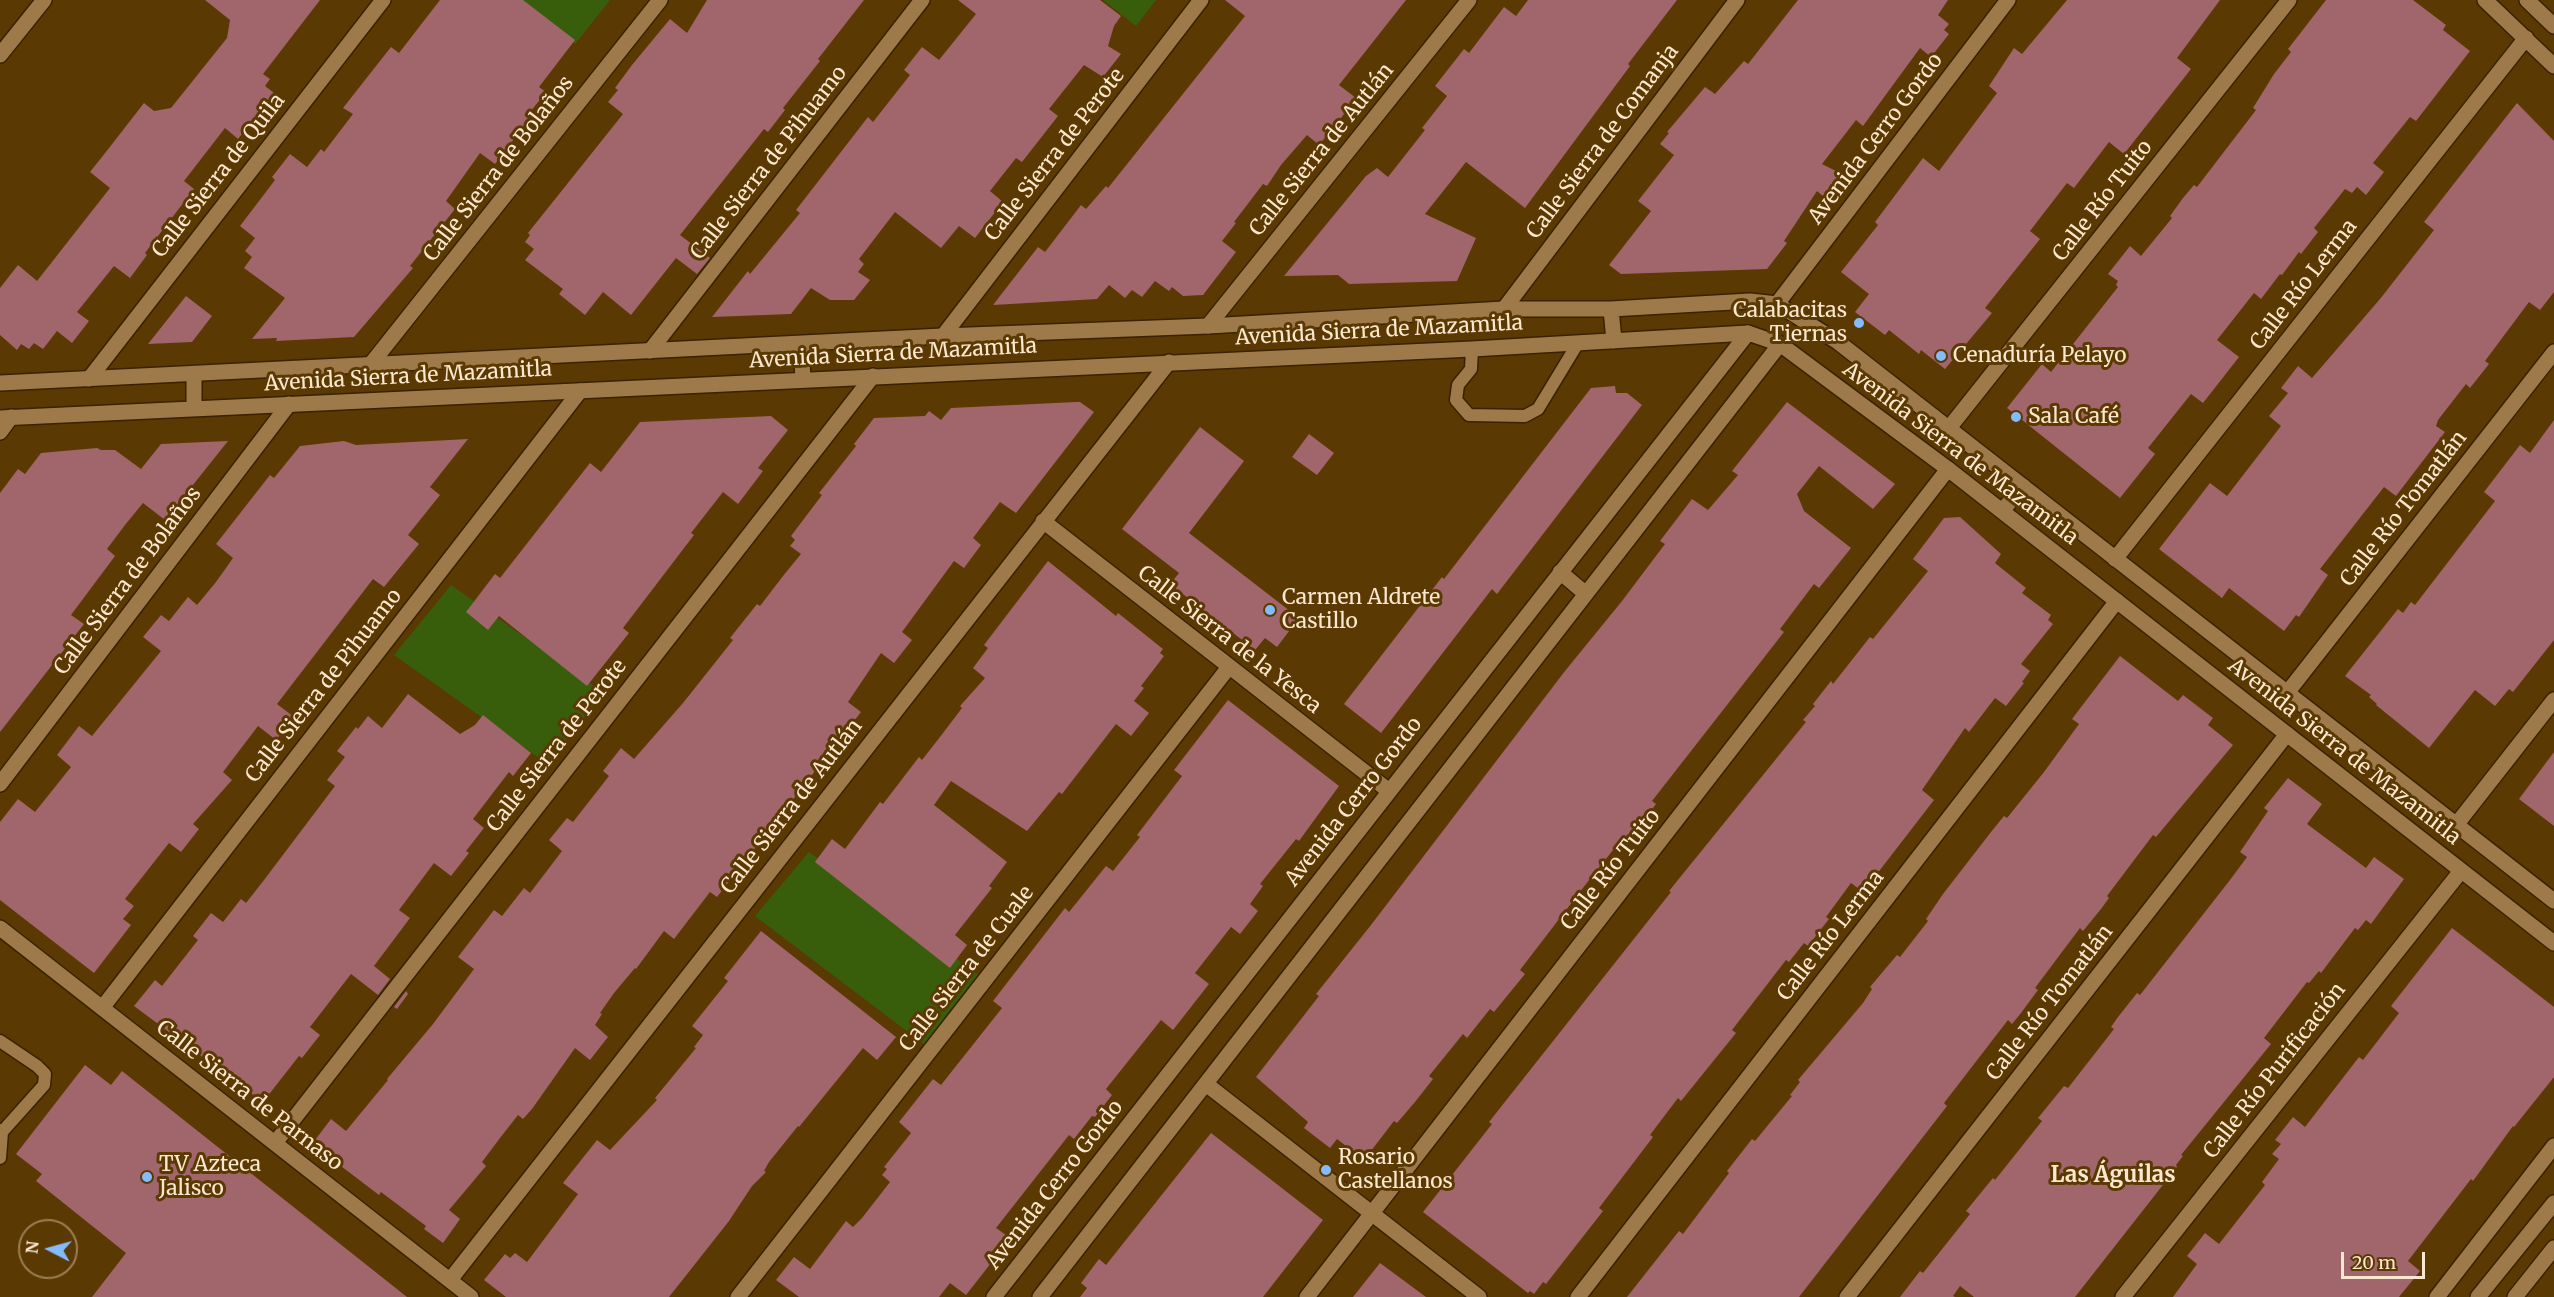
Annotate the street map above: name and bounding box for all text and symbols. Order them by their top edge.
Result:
street label: Calle Sierra de Comanja [1522,40,1684,244]
street label: Avenida Cerro Gordo [1803,49,1949,229]
street label: Calle Sierra de Autlán [1245,59,1399,241]
street label: Calle Sierra de Pihuamo [686,61,852,265]
street label: Calle Sierra de Perote [980,64,1130,246]
street label: Calle Sierra de Bolaños [419,71,579,267]
street label: Calle Sierra de Quila [147,89,291,263]
street label: Calle Río Tuito [2048,135,2158,267]
street label: Calle Río Lerma [2245,215,2363,355]
place label: Calabacitas Tiernas [1733,298,1847,348]
street label: Avenida Sierra de Mazamitla [1235,311,1523,351]
marker: Calabacitas Tiernas [1852,316,1866,330]
street label: Avenida Sierra de Mazamitla [749,334,1037,374]
place label: Cenaduría Pelayo [1953,343,2127,369]
marker: Cenaduría Pelayo [1934,349,1948,363]
street label: Avenida Sierra de Mazamitla [264,357,552,397]
street label: Avenida Sierra de Mazamitla [1837,357,2083,551]
place label: Sala Café [2028,404,2119,430]
marker: Sala Café [2009,410,2023,424]
street label: Calle Río Tomatlán [2335,426,2473,592]
street label: Calle Sierra de Bolaños [49,482,207,680]
street label: Calle Sierra de la Yesca [1132,561,1326,719]
street label: Calle Sierra de Pihuamo [241,584,407,788]
place label: Carmen Aldrete Castillo [1282,585,1440,635]
marker: Carmen Aldrete Castillo [1263,603,1277,617]
street label: Avenida Sierra de Mazamitla [2223,653,2465,851]
street label: Calle Sierra de Perote [482,655,632,837]
street label: Avenida Cerro Gordo [1280,712,1428,892]
street label: Calle Sierra de Autlán [716,715,868,899]
street label: Calle Río Tuito [1556,804,1666,936]
street label: Calle Río Lerma [1772,866,1890,1006]
street label: Calle Sierra de Cuale [894,881,1040,1057]
street label: Calle Río Tomatlán [1981,920,2119,1086]
street label: Calle Río Purificación [2199,978,2351,1164]
street label: Calle Sierra de Parnaso [151,1015,347,1177]
street label: Avenida Cerro Gordo [981,1095,1129,1275]
place label: Rosario Castellanos [1338,1145,1453,1195]
place label: TV Azteca Jalisco [159,1152,261,1202]
marker: Rosario Castellanos [1319,1163,1333,1177]
district label: Las Águilas [2050,1163,2176,1189]
marker: TV Azteca Jalisco [140,1170,154,1184]
north arrow [18,1219,78,1279]
text: N [21,1240,43,1255]
scale bar [2344,1240,2428,1278]
text: 20 m [2352,1251,2396,1274]

